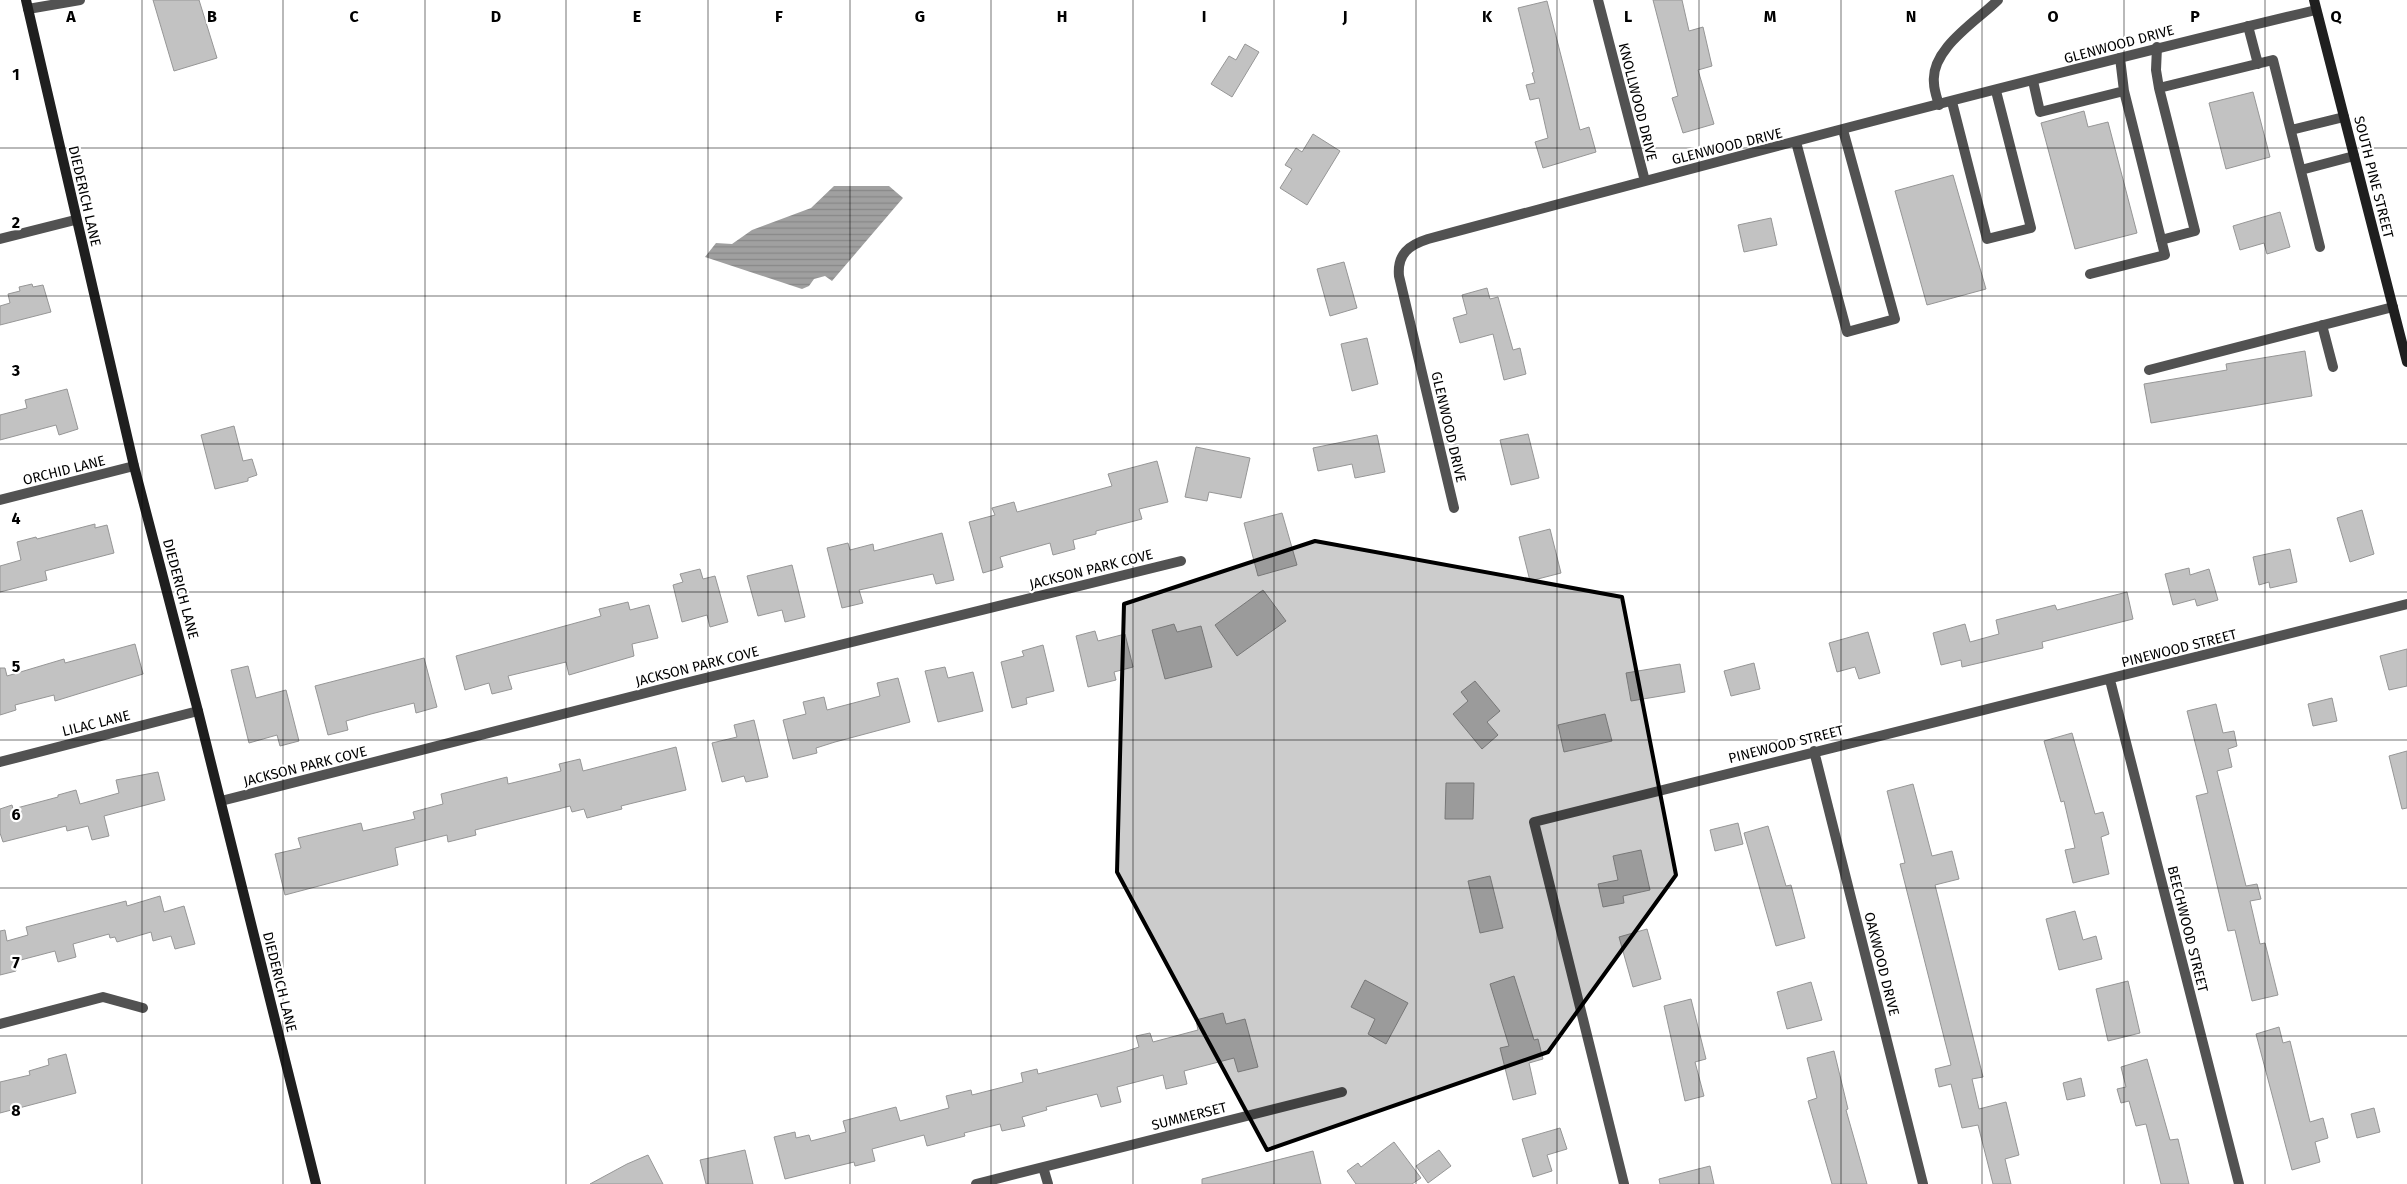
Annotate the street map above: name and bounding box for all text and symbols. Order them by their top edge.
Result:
text: A [65,7,76,26]
text: B [207,7,217,26]
text: C [349,7,359,26]
text: D [491,7,501,26]
text: E [633,7,641,26]
text: F [775,7,783,26]
text: G [915,7,925,26]
text: H [1057,7,1067,26]
text: I [1202,7,1206,26]
text: J [1341,7,1348,26]
text: K [1482,7,1493,26]
text: L [1624,7,1632,26]
text: M [1764,7,1777,26]
text: N [1906,7,1916,26]
text: O [2047,7,2059,26]
text: P [2190,7,2200,26]
text: Q [2330,7,2342,26]
street label: GLENWOOD DRIVE [2062,22,2176,67]
street label: KNOLLWOOD DRIVE [1615,41,1660,163]
text: 1 [12,65,20,84]
street label: SOUTH PINE STREET [2350,114,2397,241]
street label: GLENWOOD DRIVE [1670,125,1784,168]
street label: DIEDERICH LANE [65,144,104,248]
text: 2 [12,213,20,232]
text: 3 [11,361,20,380]
street label: GLENWOOD DRIVE [1427,370,1470,484]
street label: ORCHID LANE [21,452,107,489]
text: 4 [11,509,21,528]
street label: DIEDERICH LANE [159,537,202,641]
street label: JACKSON PARK COVE [1028,546,1155,593]
street label: PINEWOOD STREET [2120,626,2239,671]
street label: JACKSON PARK COVE [634,643,761,690]
text: 5 [12,657,21,676]
street label: LILAC LANE [60,707,132,740]
street label: PINEWOOD STREET [1727,722,1846,767]
street label: JACKSON PARK COVE [242,743,369,790]
text: 6 [11,805,21,824]
street label: BEECHWOOD STREET [2164,864,2212,995]
street label: OAKWOOD DRIVE [1860,910,1903,1018]
street label: DIEDERICH LANE [259,930,300,1034]
text: 7 [12,953,20,972]
street label: SUMMERSET [1150,1099,1229,1134]
text: 8 [11,1101,21,1120]

